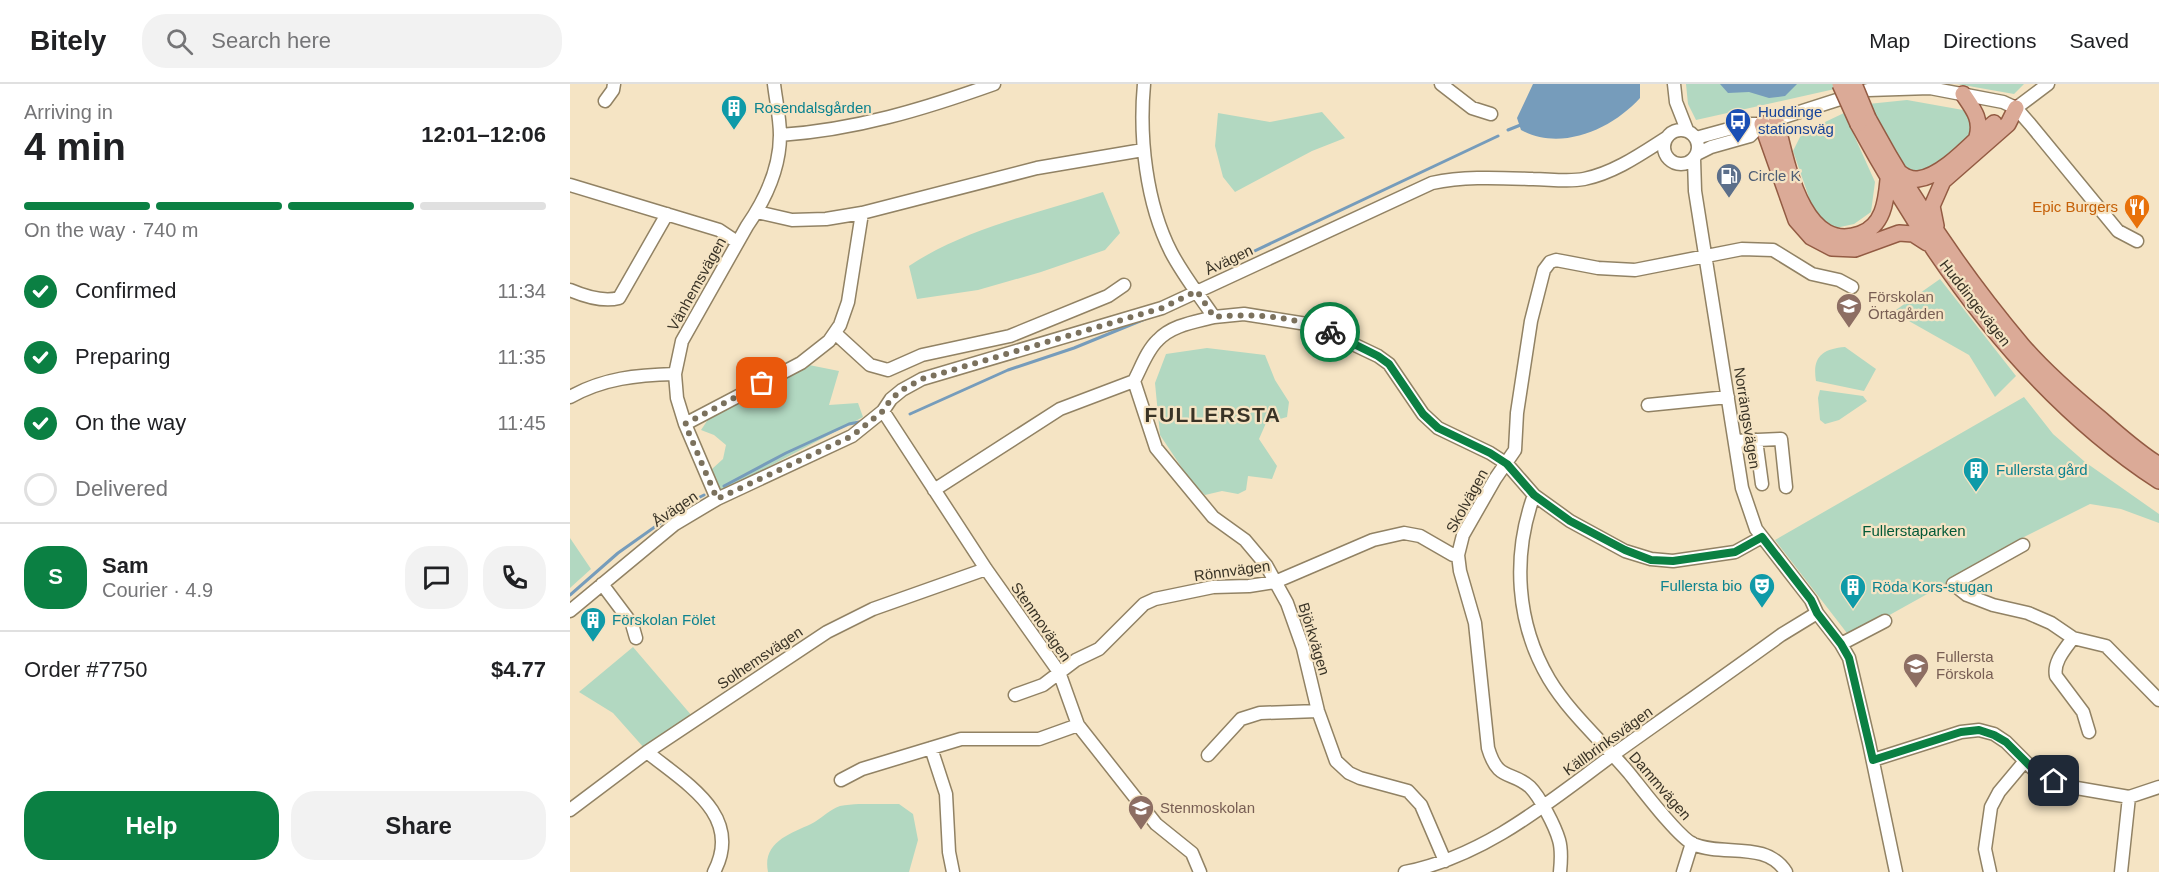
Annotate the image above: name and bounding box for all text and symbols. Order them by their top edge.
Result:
search box [142,14,562,68]
text: Bitely [30,25,106,56]
icon: search [163,25,196,58]
text: Search here [211,28,331,53]
text: Map [1869,29,1910,52]
text: Directions [1943,29,2036,52]
text: Saved [2069,29,2129,52]
building icon: Rosendalsgården [719,93,749,131]
place label: Rosendalsgården [754,99,872,116]
text: Arriving in [24,101,113,123]
place label: Huddinge stationsväg [1758,103,1834,137]
bus stop icon: Huddinge stationsväg [1723,106,1753,144]
text: 12:01–12:06 [421,122,546,147]
text: 4 min [24,125,126,168]
fuel station icon: Circle K [1714,161,1744,199]
place label: Circle K [1748,167,1801,184]
restaurant icon: Epic Burgers [2122,192,2152,230]
place label: Epic Burgers [2032,198,2118,215]
text: On the way · 740 m [24,219,199,241]
street label: Vänhemsvägen [664,234,729,333]
street label: Åvägen [1202,241,1255,278]
street label: Huddingevägen [1936,256,2014,349]
icon: check [24,275,57,308]
text: Confirmed [75,278,176,303]
text: 11:34 [497,280,546,302]
place label: Förskolan Örtagården [1868,288,1944,322]
school or university icon: Förskolan Örtagården [1834,291,1864,329]
courier [1300,302,1360,362]
icon: bike [1314,316,1347,349]
icon: check [24,341,57,374]
text: Preparing [75,344,170,369]
text: 11:35 [497,346,546,368]
pin [736,357,787,408]
icon: bag [745,366,778,399]
street label: Norrängsvägen [1731,366,1764,470]
district label: FULLERSTA [1145,403,1281,426]
icon: check [24,407,57,440]
text: On the way [75,410,186,435]
text: 11:45 [497,412,546,434]
building icon: Fullersta gård [1961,455,1991,493]
place label: Fullersta gård [1996,461,2088,478]
street label: Skolvägen [1442,466,1491,536]
text: Delivered [75,476,168,501]
street label: Åvägen [649,487,701,530]
park label: Fullerstaparken [1862,522,1966,539]
button: chat [405,546,468,609]
button: phone [483,546,546,609]
text: Sam [102,553,148,578]
street label: Rönnvägen [1193,557,1271,584]
text: S [48,564,63,589]
theatre icon: Fullersta bio [1747,571,1777,609]
building icon: Röda Kors-stugan [1838,572,1868,610]
place label: Fullersta bio [1660,577,1742,594]
place label: Röda Kors-stugan [1872,578,1993,595]
text: Courier · 4.9 [102,579,213,601]
street label: Stenmovägen [1008,579,1075,665]
street label: Björkvägen [1295,600,1334,677]
building icon: Förskolan Fölet [578,605,608,643]
place label: Förskolan Fölet [612,611,716,628]
street label: Solhemsvägen [714,623,806,692]
place label: Fullersta Förskola [1936,648,1994,682]
school or university icon: Fullersta Förskola [1901,651,1931,689]
text: Order #7750 [24,657,148,682]
text: $4.77 [491,657,546,682]
street label: Källbrinksvägen [1560,703,1656,779]
street label: Dammvägen [1626,748,1695,823]
pin [2028,755,2079,806]
icon: home [2037,764,2070,797]
button: Help [24,791,279,860]
button: Share [291,791,546,860]
school or university icon: Stenmoskolan [1126,793,1156,831]
place label: Stenmoskolan [1160,799,1255,816]

